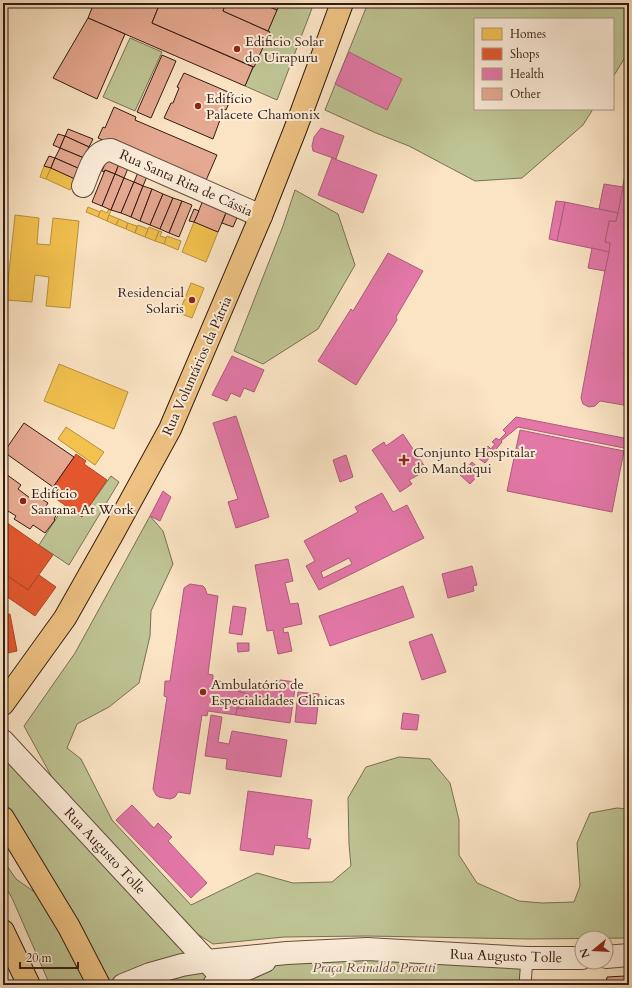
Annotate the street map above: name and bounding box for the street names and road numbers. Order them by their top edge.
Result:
street label: Rua Santa Rita de Cássia [116,145,256,221]
street label: Rua Voluntários da Pátria [158,293,236,439]
street label: Rua Augusto Tolle [60,804,150,898]
street label: Rua Augusto Tolle [450,945,562,967]

